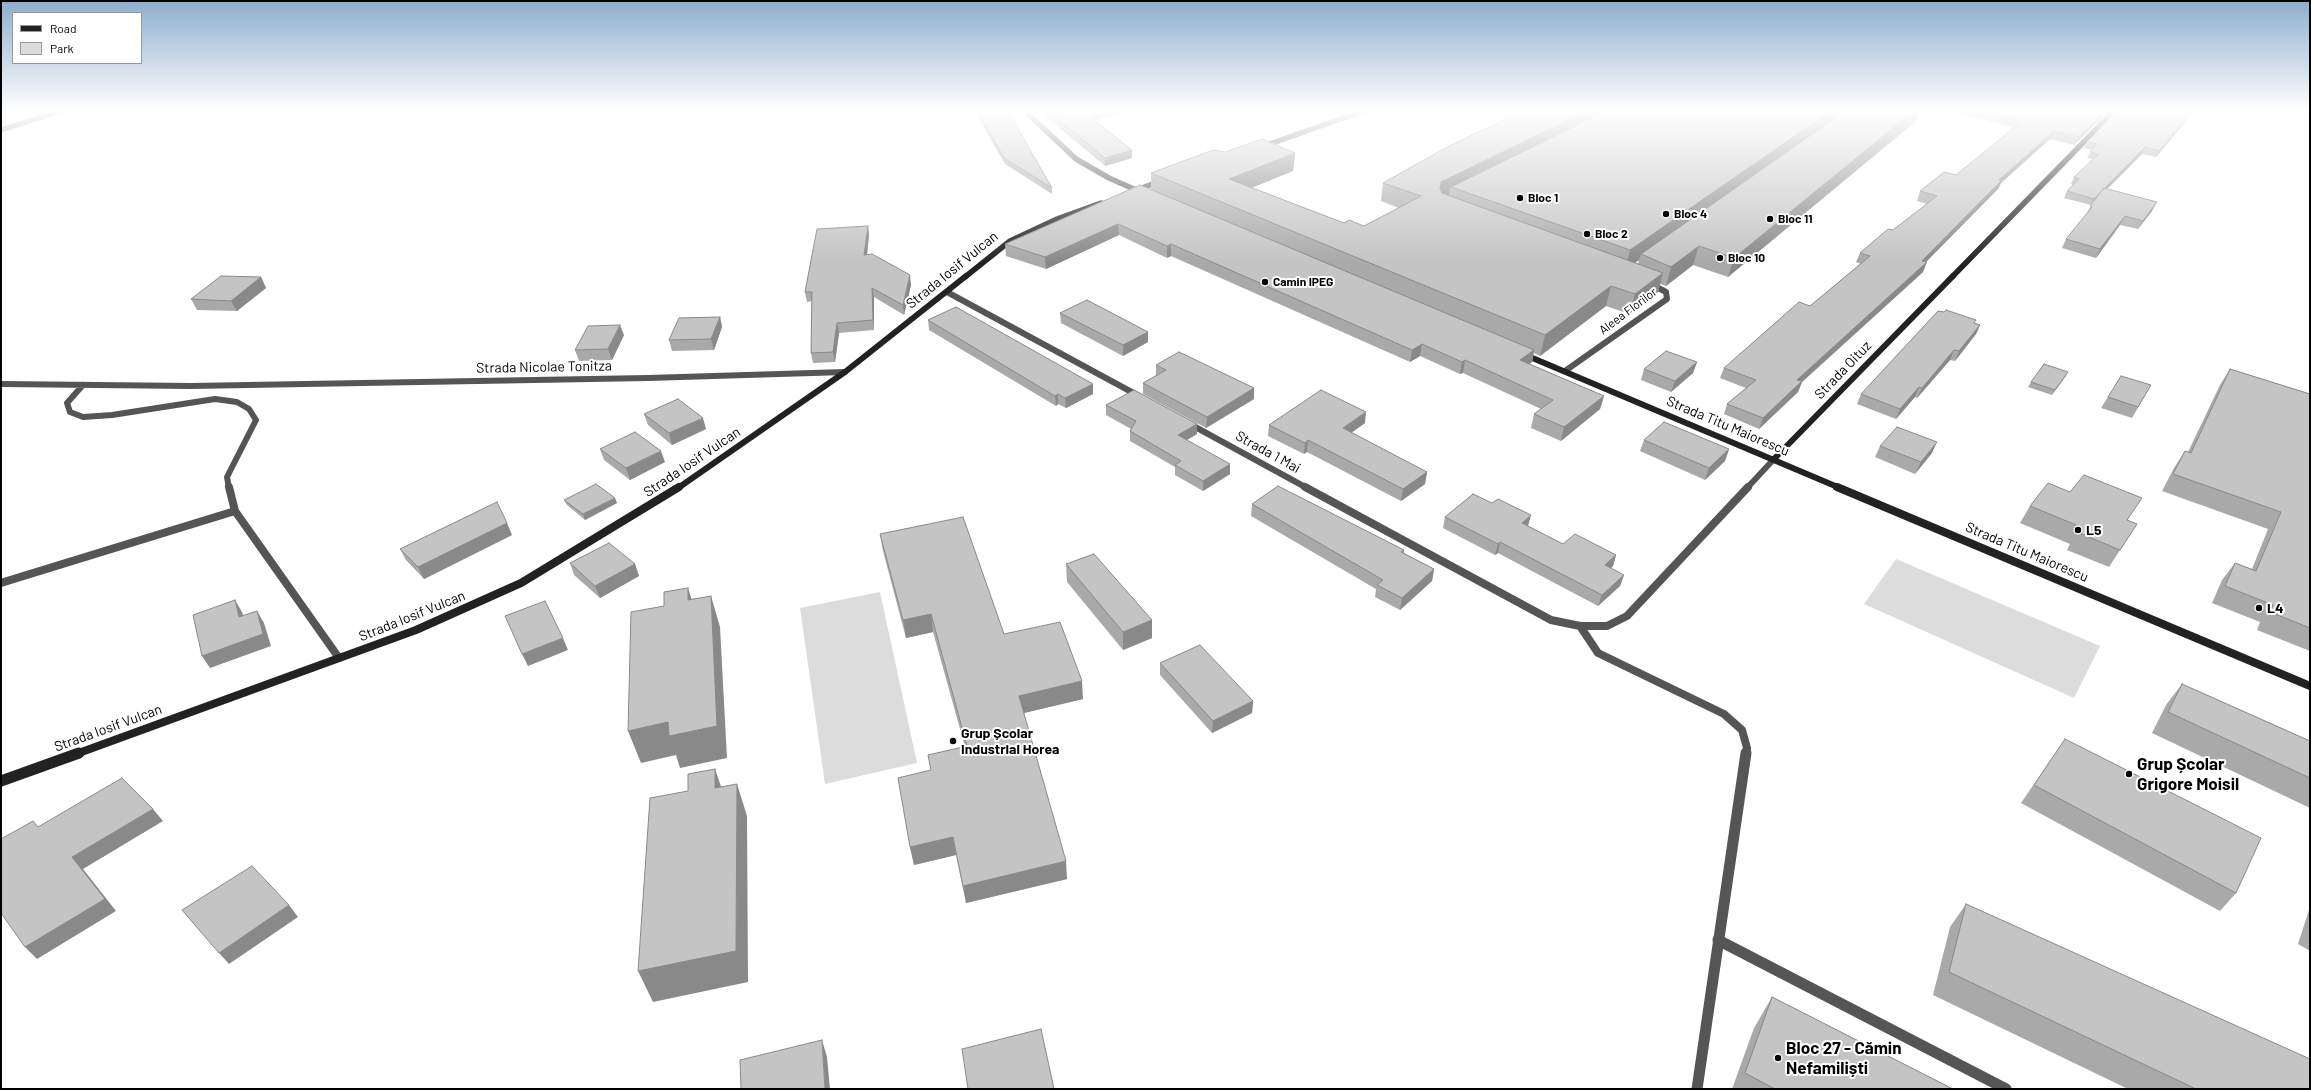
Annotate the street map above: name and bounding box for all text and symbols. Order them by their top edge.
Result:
legend [12,12,142,64]
text: Road [50,21,77,35]
text: Park [50,41,74,55]
place label: Bloc 1 [1528,191,1558,205]
marker: Bloc 1 [1515,193,1525,203]
place label: Bloc 4 [1674,207,1707,221]
marker: Bloc 4 [1661,209,1671,219]
place label: Bloc 11 [1778,212,1812,226]
marker: Bloc 11 [1765,214,1775,224]
place label: Bloc 2 [1595,227,1628,241]
street label: Strada Iosif Vulcan [903,228,1001,312]
marker: Bloc 2 [1582,229,1592,239]
place label: Bloc 10 [1728,251,1765,265]
marker: Bloc 10 [1715,253,1725,263]
place label: Camin IPEG [1273,275,1333,289]
marker: Camin IPEG [1260,277,1270,287]
street label: Aleea Florilor [1596,285,1660,337]
street label: Strada Oituz [1811,337,1875,403]
street label: Strada Nicolae Tonitza [476,357,612,377]
street label: Strada Titu Maiorescu [1664,392,1792,460]
street label: Strada Iosif Vulcan [640,423,744,501]
street label: Strada 1 Mai [1233,427,1303,477]
street label: Strada Titu Maiorescu [1963,518,2091,586]
place label: L5 [2086,522,2102,538]
marker: L5 [2073,525,2083,535]
street label: Strada Iosif Vulcan [356,587,468,645]
place label: L4 [2267,600,2283,616]
marker: L4 [2254,603,2264,613]
street label: Strada Iosif Vulcan [52,701,164,755]
place label: Grup Școlar Industrial Horea [961,725,1059,758]
marker: Grup Școlar Industrial Horea [948,736,958,746]
place label: Grup Școlar Grigore Moisil [2137,754,2239,794]
marker: Grup Școlar Grigore Moisil [2124,769,2134,779]
place label: Bloc 27 - Cămin Nefamiliști [1786,1038,1901,1078]
marker: Bloc 27 - Cămin Nefamiliști [1773,1053,1783,1063]

